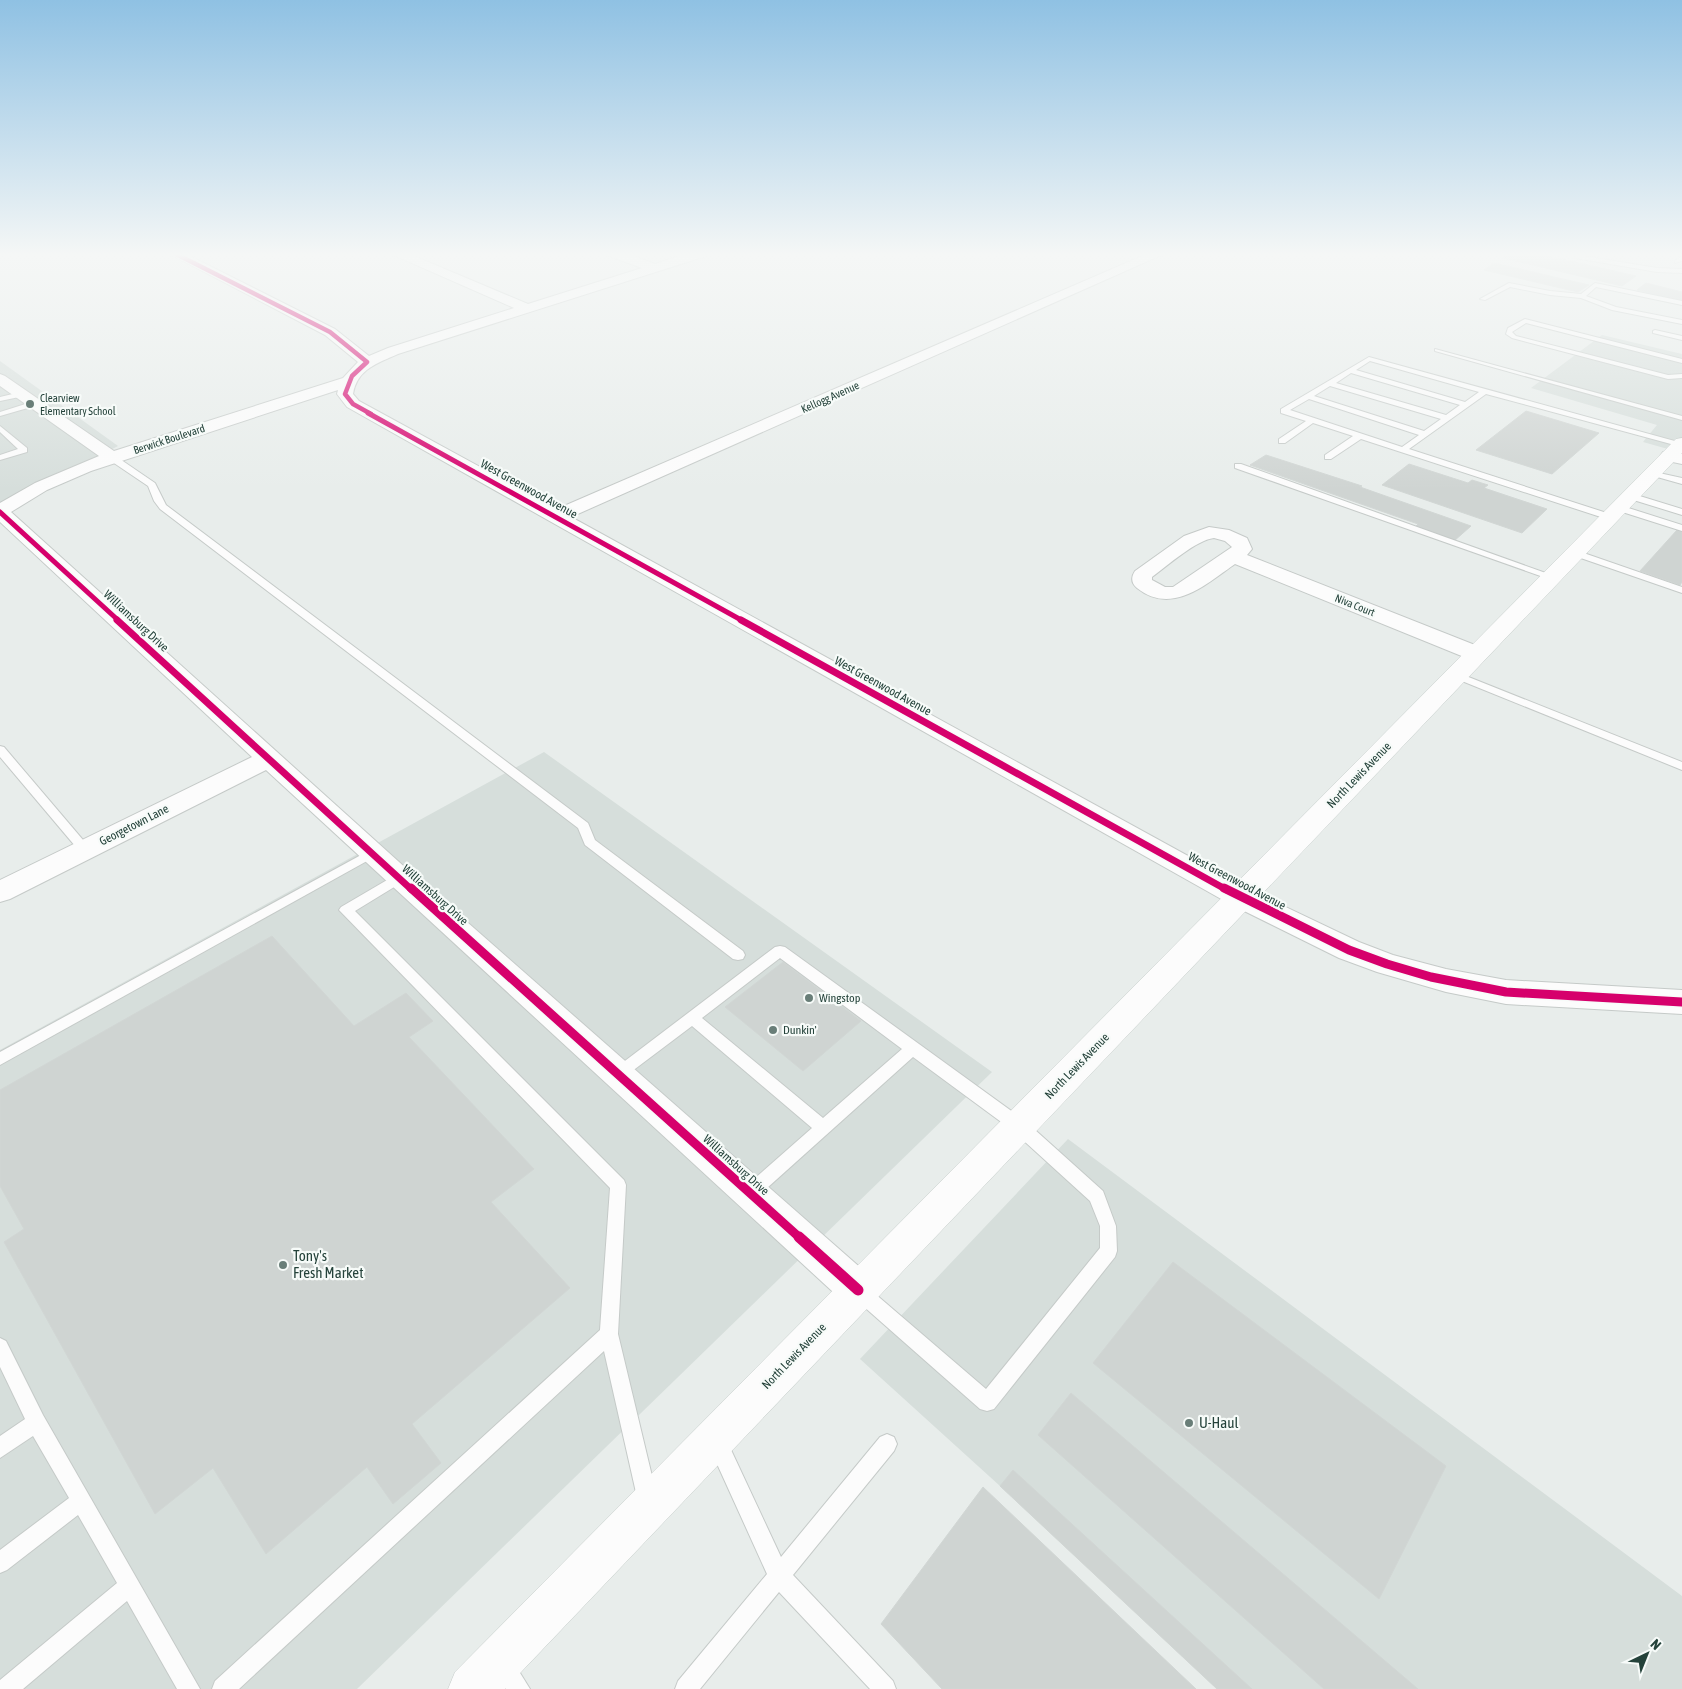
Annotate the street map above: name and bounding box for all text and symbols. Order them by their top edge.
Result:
street label: Kellogg Avenue [799,379,861,415]
place label: Clearview Elementary School [40,392,116,417]
marker: Clearview Elementary School [24,398,36,410]
street label: Berwick Boulevard [132,422,206,456]
street label: West Greenwood Avenue [478,457,580,521]
street label: Williamsburg Drive [101,587,171,655]
street label: Niva Court [1333,592,1377,618]
street label: West Greenwood Avenue [832,654,934,718]
street label: North Lewis Avenue [1324,739,1394,811]
street label: Georgetown Lane [97,802,171,848]
street label: West Greenwood Avenue [1186,849,1288,913]
street label: Williamsburg Drive [399,862,471,928]
place label: Wingstop [819,991,861,1005]
marker: Wingstop [803,992,815,1004]
place label: Dunkin' [783,1023,817,1037]
marker: Dunkin' [767,1024,779,1036]
street label: North Lewis Avenue [1042,1030,1112,1102]
street label: Williamsburg Drive [700,1132,772,1198]
place label: Tony's Fresh Market [293,1247,364,1281]
marker: Tony's Fresh Market [277,1259,289,1271]
street label: North Lewis Avenue [759,1320,829,1392]
place label: U-Haul [1199,1414,1239,1431]
marker: U-Haul [1183,1417,1195,1429]
north arrow [1622,1629,1672,1679]
text: N [1647,1636,1664,1653]

